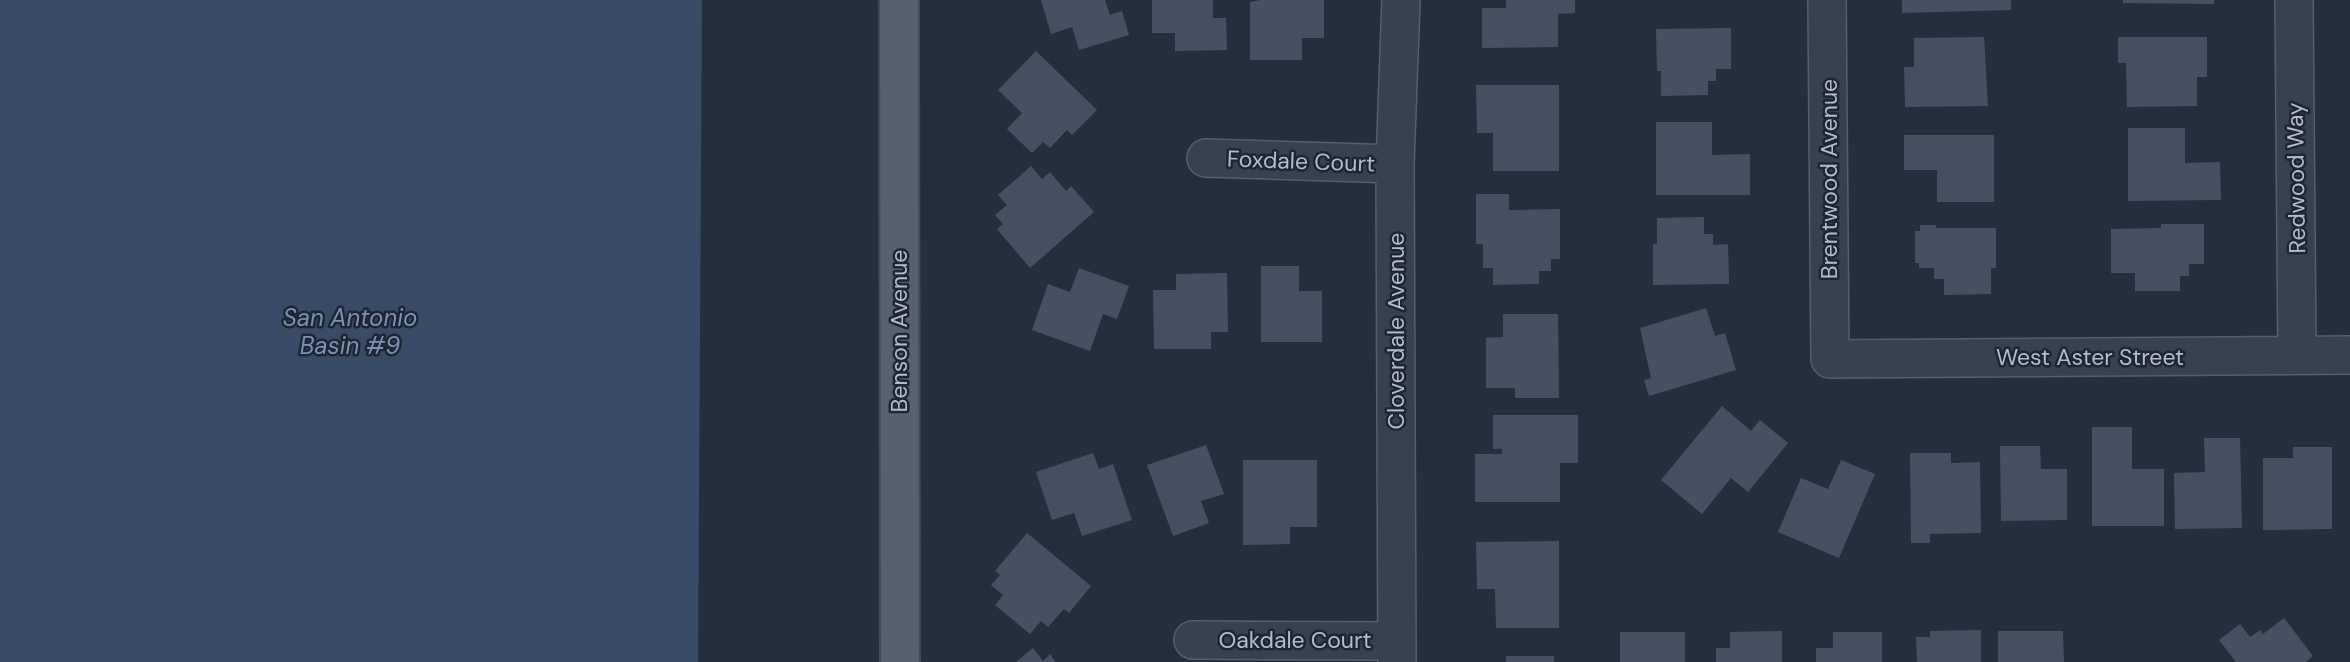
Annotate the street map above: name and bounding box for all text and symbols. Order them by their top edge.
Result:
street label: Brentwood Avenue [1814,79,1844,279]
street label: Redwood Way [2280,102,2312,254]
street label: Foxdale Court [1227,143,1375,179]
street label: Cloverdale Avenue [1381,233,1411,429]
street label: Benson Avenue [884,250,914,412]
water label: San Antonio Basin #9 [283,302,417,361]
street label: West Aster Street [1996,342,2184,372]
street label: Oakdale Court [1218,625,1372,655]

